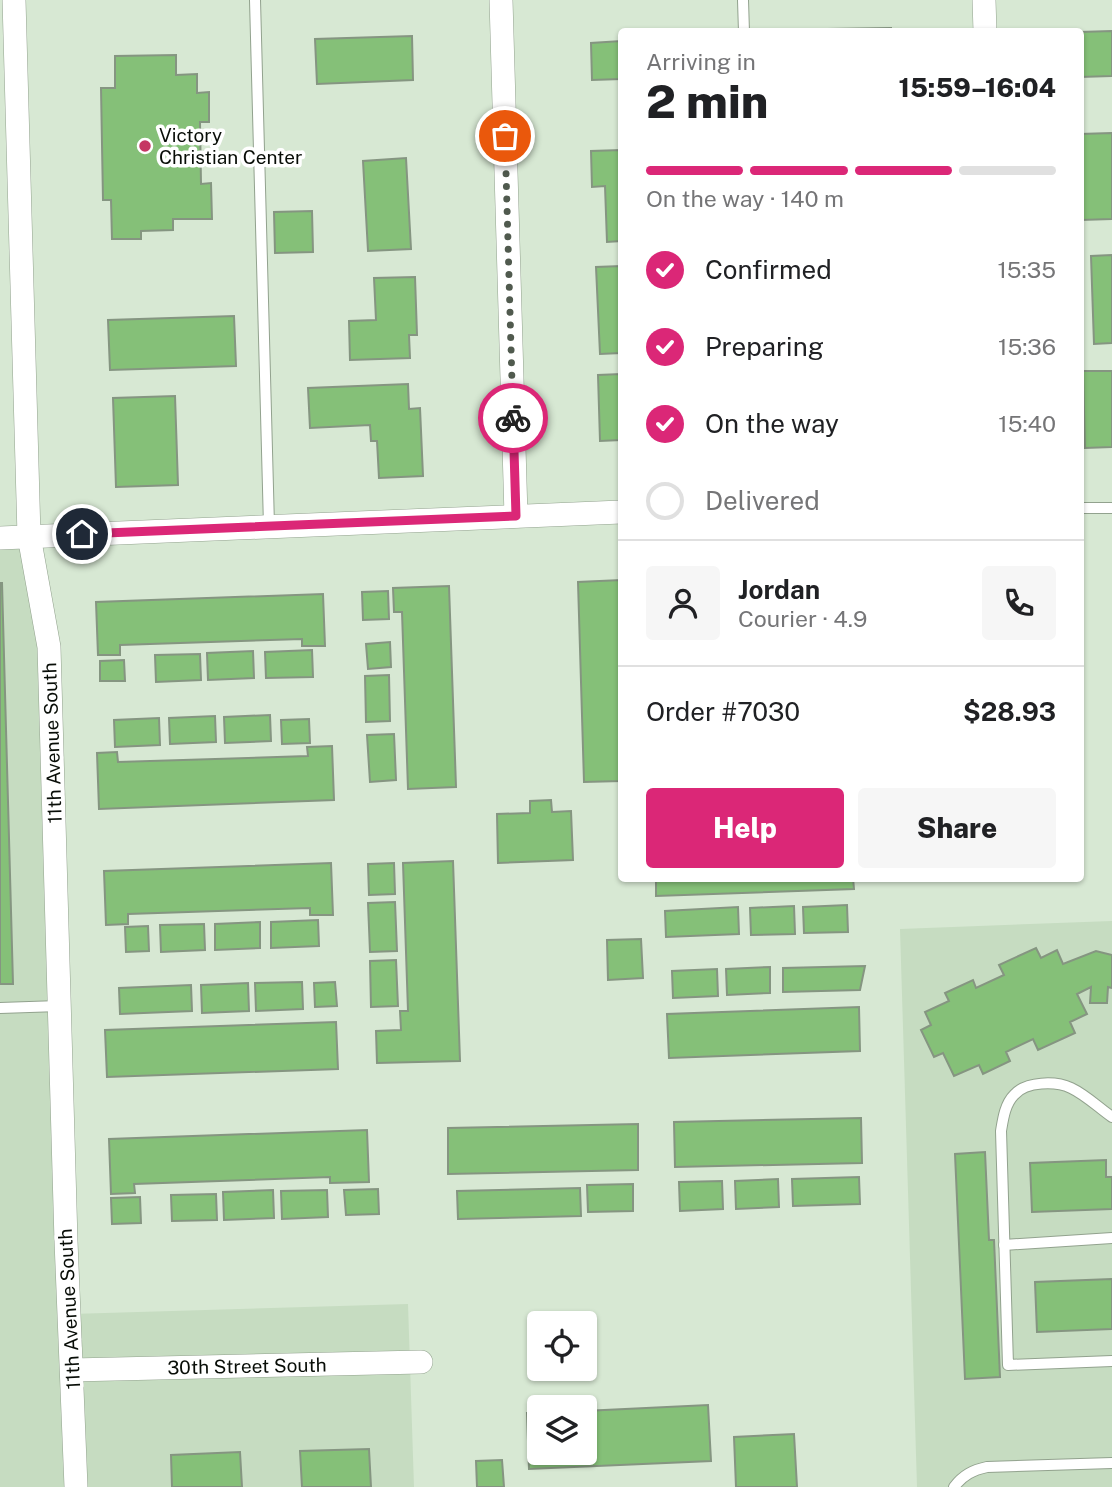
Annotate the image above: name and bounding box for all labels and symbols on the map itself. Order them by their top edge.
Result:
pin [475,106,535,166]
place label: Victory Christian Center [159,124,302,168]
marker: Victory Christian Center [137,138,153,154]
courier [478,383,548,453]
pin [52,504,112,564]
street label: 11th Avenue South [38,662,66,824]
street label: 11th Avenue South [54,1228,84,1390]
street label: 30th Street South [167,1354,327,1378]

